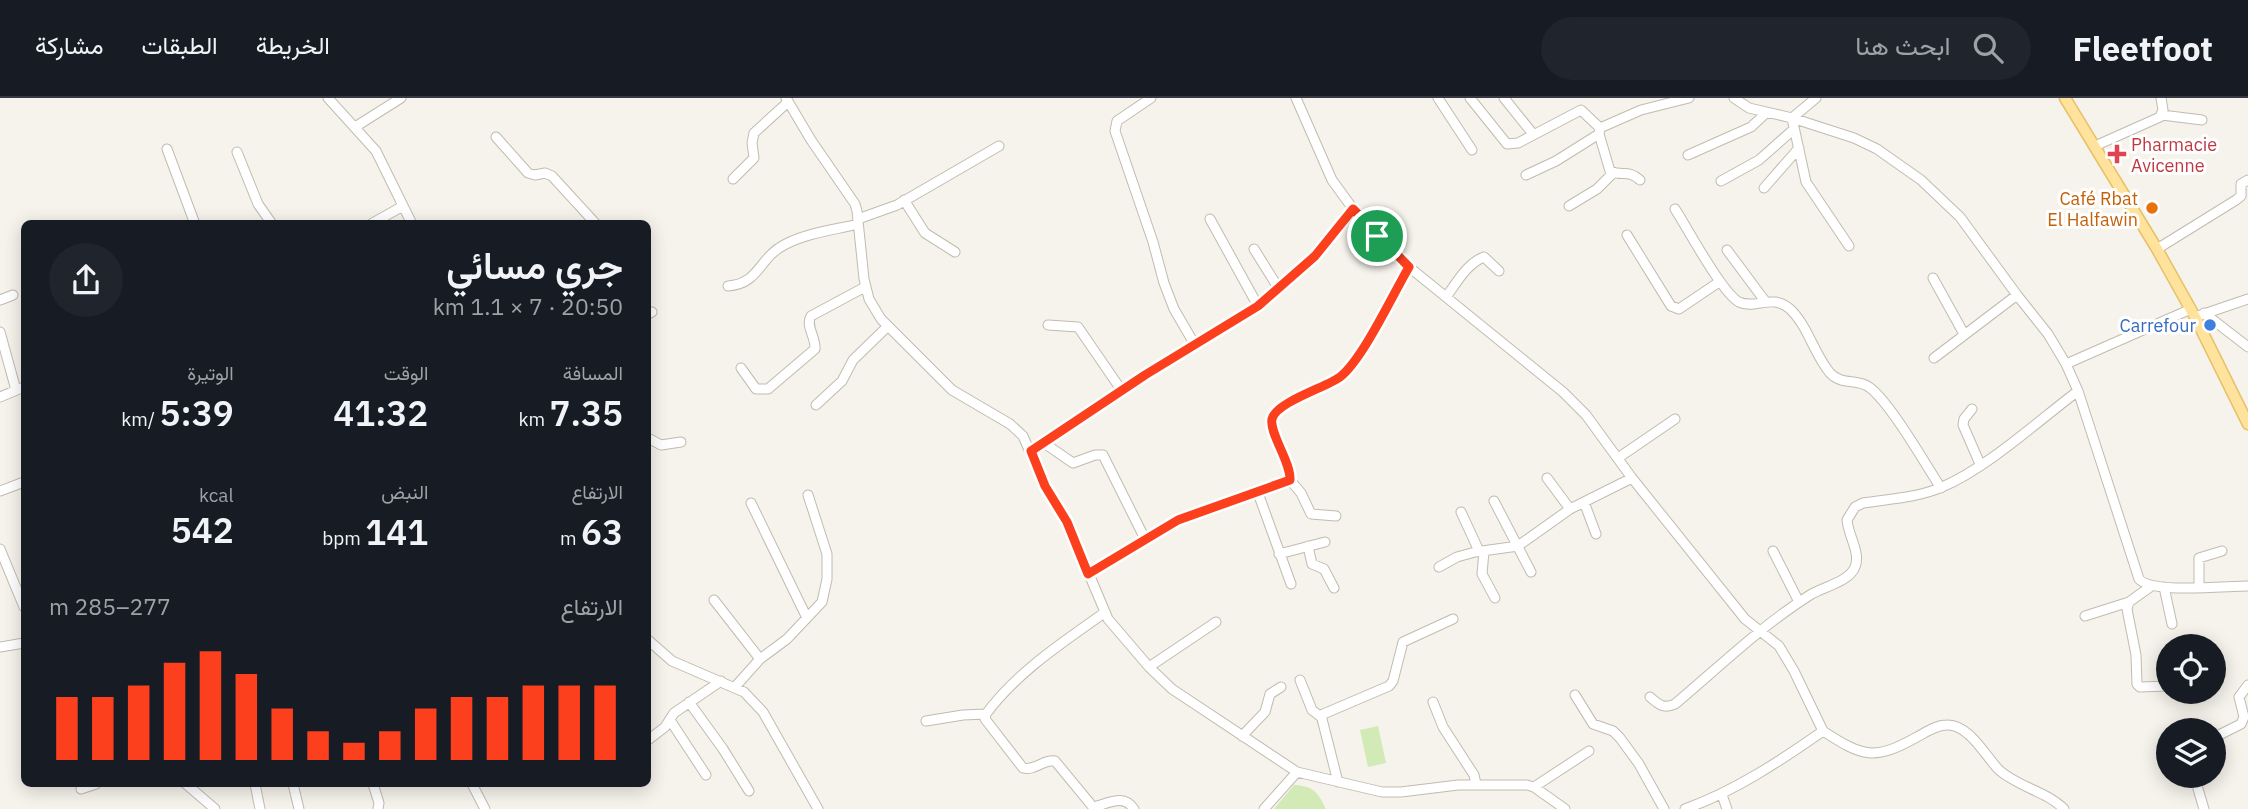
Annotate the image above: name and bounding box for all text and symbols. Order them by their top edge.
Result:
search box [1541,17,2031,80]
text: Fleetfoot [2073,27,2213,70]
text: ابحث هنا [1855,28,1951,62]
text: مشاركة [35,29,103,61]
text: الطبقات [141,29,218,61]
text: الخريطة [256,29,330,61]
icon: search [1969,29,2007,67]
place label: Pharmacie Avicenne [2131,133,2217,177]
marker: Pharmacie Avicenne [2109,146,2125,162]
place label: Café Rbat El Halfawin [2047,187,2138,231]
marker: Café Rbat El Halfawin [2144,200,2160,216]
pin [1347,206,1407,266]
icon: arrive [1358,217,1396,255]
text: جري مسائي [446,240,623,289]
button: share [49,243,123,317]
text: 20:50 · 7 × 1.1 km [433,291,623,321]
place label: Carrefour [2120,314,2196,337]
marker: Carrefour [2202,317,2218,333]
text: الوتيرة [187,361,234,385]
text: الوقت [384,361,428,385]
text: المسافة [563,361,623,385]
text: 5:39 [160,390,234,436]
text: 41:32 [333,390,428,436]
text: 7.35 [550,390,623,436]
text: /km [121,407,160,431]
text: km [518,407,550,431]
text: النبض [381,480,428,504]
text: الارتفاع [571,480,623,504]
text: kcal [199,483,234,507]
text: 542 [171,507,234,553]
text: 141 [365,509,428,555]
text: 63 [581,509,623,555]
text: bpm [322,526,365,550]
text: m [560,526,581,550]
text: 277–285 m [49,591,171,621]
text: الارتفاع [561,591,623,621]
map controls [2156,634,2226,788]
button: locate [2156,634,2226,704]
button: layers [2156,718,2226,788]

